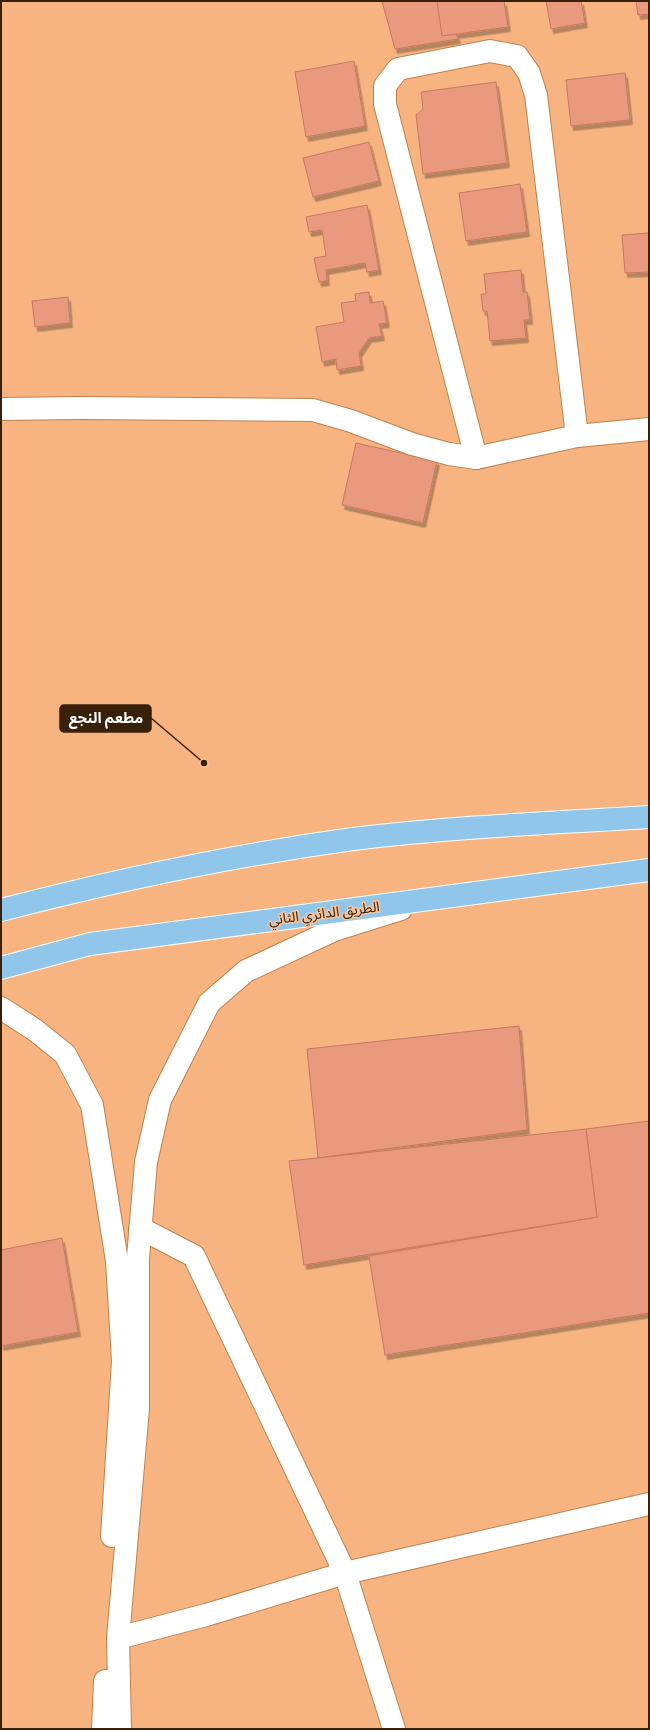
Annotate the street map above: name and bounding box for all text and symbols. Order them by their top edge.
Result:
callout: مطعم النجع [60,705,151,732]
text: مطعم النجع [69,706,143,729]
street label: الطريق الدائري الثاني [267,895,381,931]

